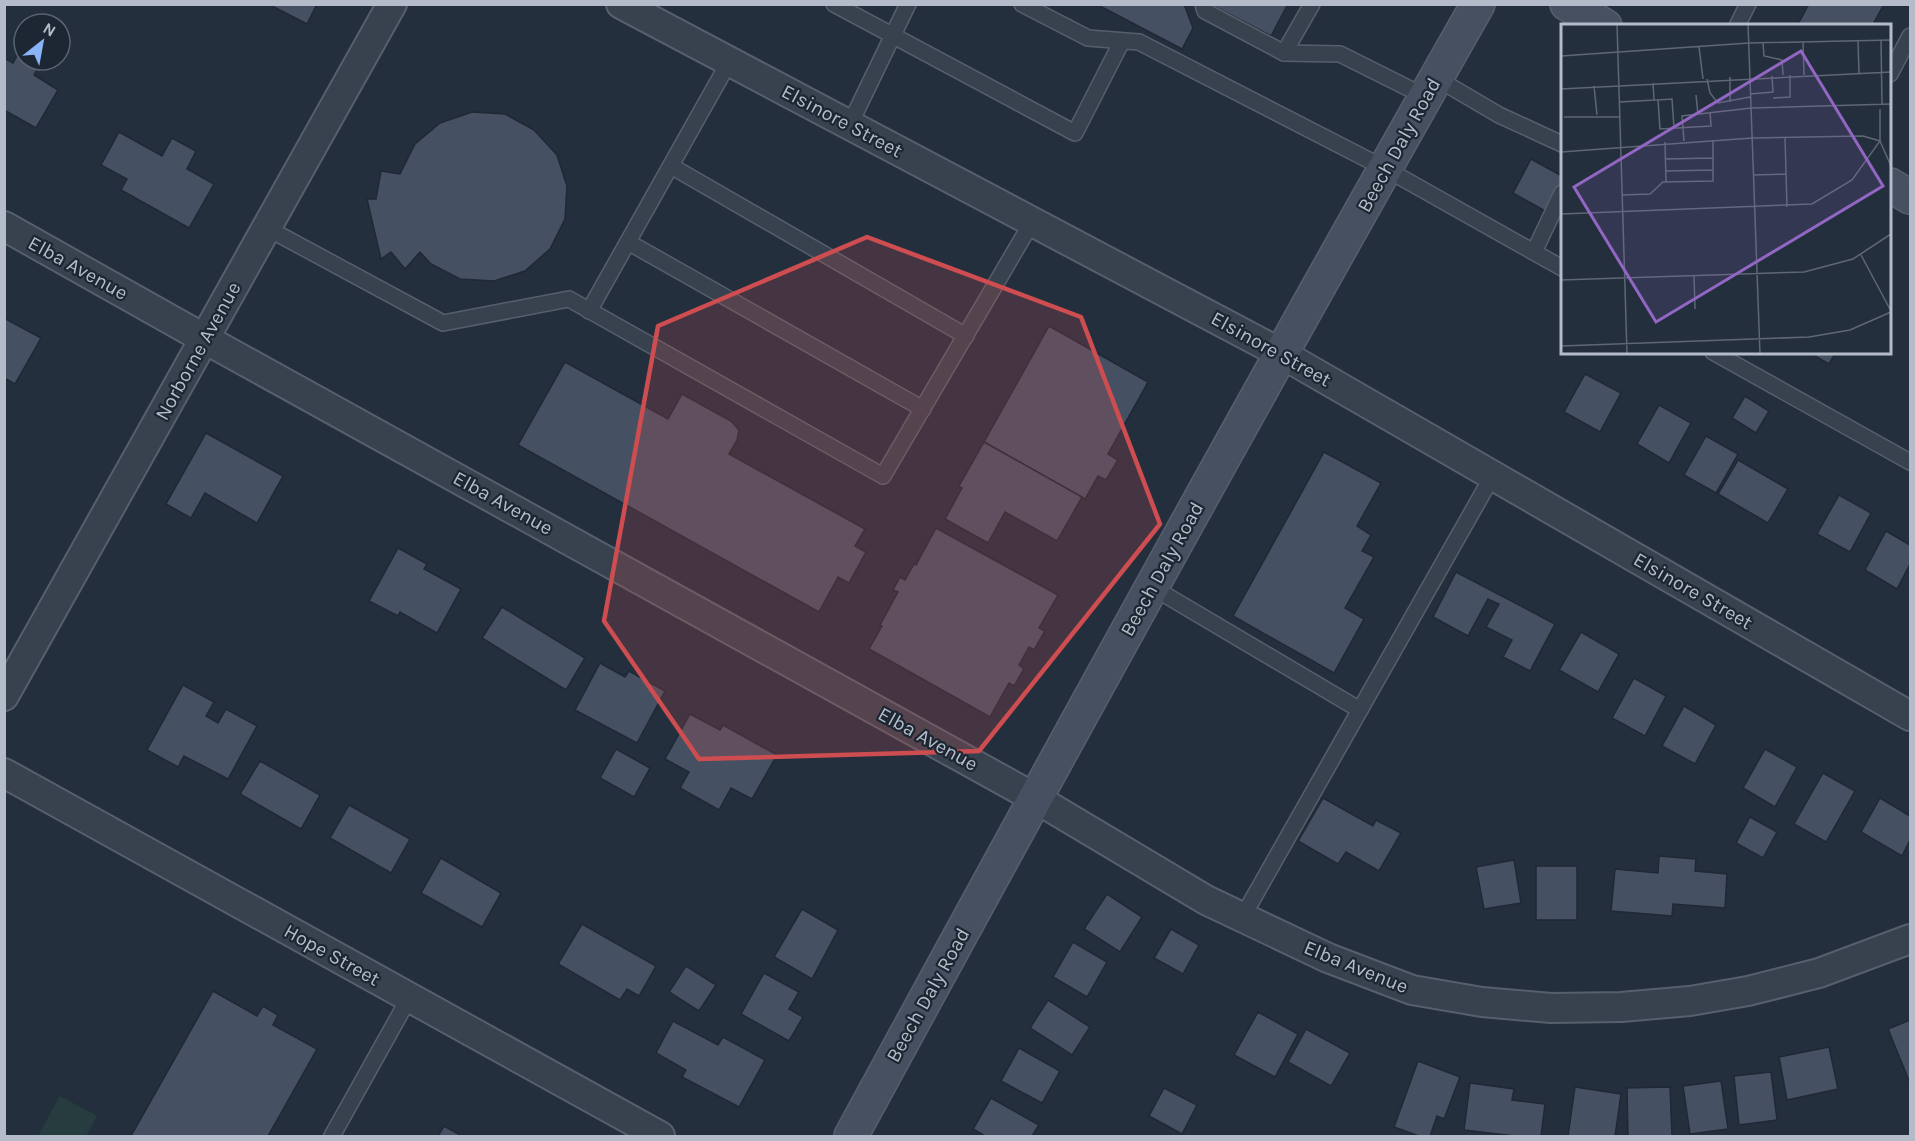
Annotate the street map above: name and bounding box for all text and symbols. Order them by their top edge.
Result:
north arrow [12,12,72,72]
text: N [40,18,59,41]
inset map [1561,24,1891,354]
street label: Beech Daly Road [1353,74,1445,216]
street label: Elsinore Street [778,80,907,163]
street label: Elba Avenue [24,231,132,305]
street label: Norborne Avenue [150,278,246,424]
street label: Elsinore Street [1207,307,1335,392]
street label: Elba Avenue [449,466,557,540]
street label: Beech Daly Road [1116,498,1208,640]
street label: Elsinore Street [1629,548,1757,635]
street label: Elba Avenue [874,702,982,776]
street label: Hope Street [280,919,384,991]
street label: Beech Daly Road [882,924,974,1066]
street label: Elba Avenue [1301,936,1411,998]

